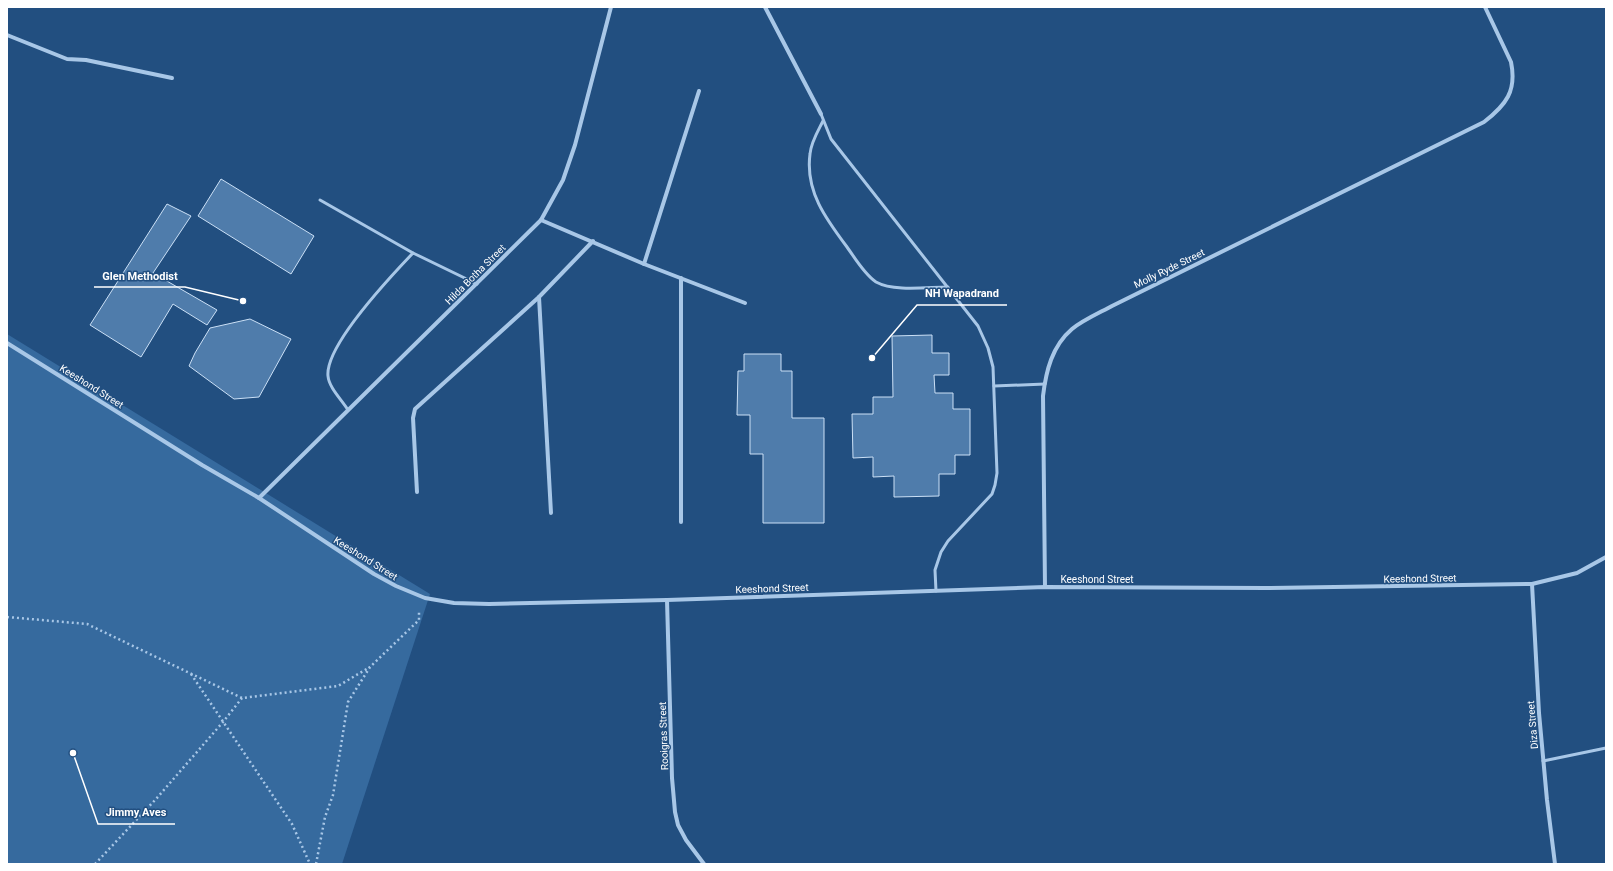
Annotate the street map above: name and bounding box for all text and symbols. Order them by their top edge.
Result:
street label: Hilda Botha Street [443,242,508,307]
street label: Molly Ryde Street [1132,247,1206,290]
callout: Glen Methodist [94,264,185,287]
text: Glen Methodist [102,270,178,283]
callout: NH Wapadrand [917,282,1007,305]
text: NH Wapadrand [925,287,999,300]
street label: Keeshond Street [58,362,126,410]
street label: Keeshond Street [332,534,400,582]
street label: Keeshond Street [1383,572,1457,585]
street label: Keeshond Street [1060,574,1134,585]
street label: Keeshond Street [735,582,809,595]
street label: Diza Street [1525,700,1540,749]
street label: Rooigras Street [657,702,670,770]
callout: Jimmy Aves [98,801,175,824]
text: Jimmy Aves [106,806,167,819]

